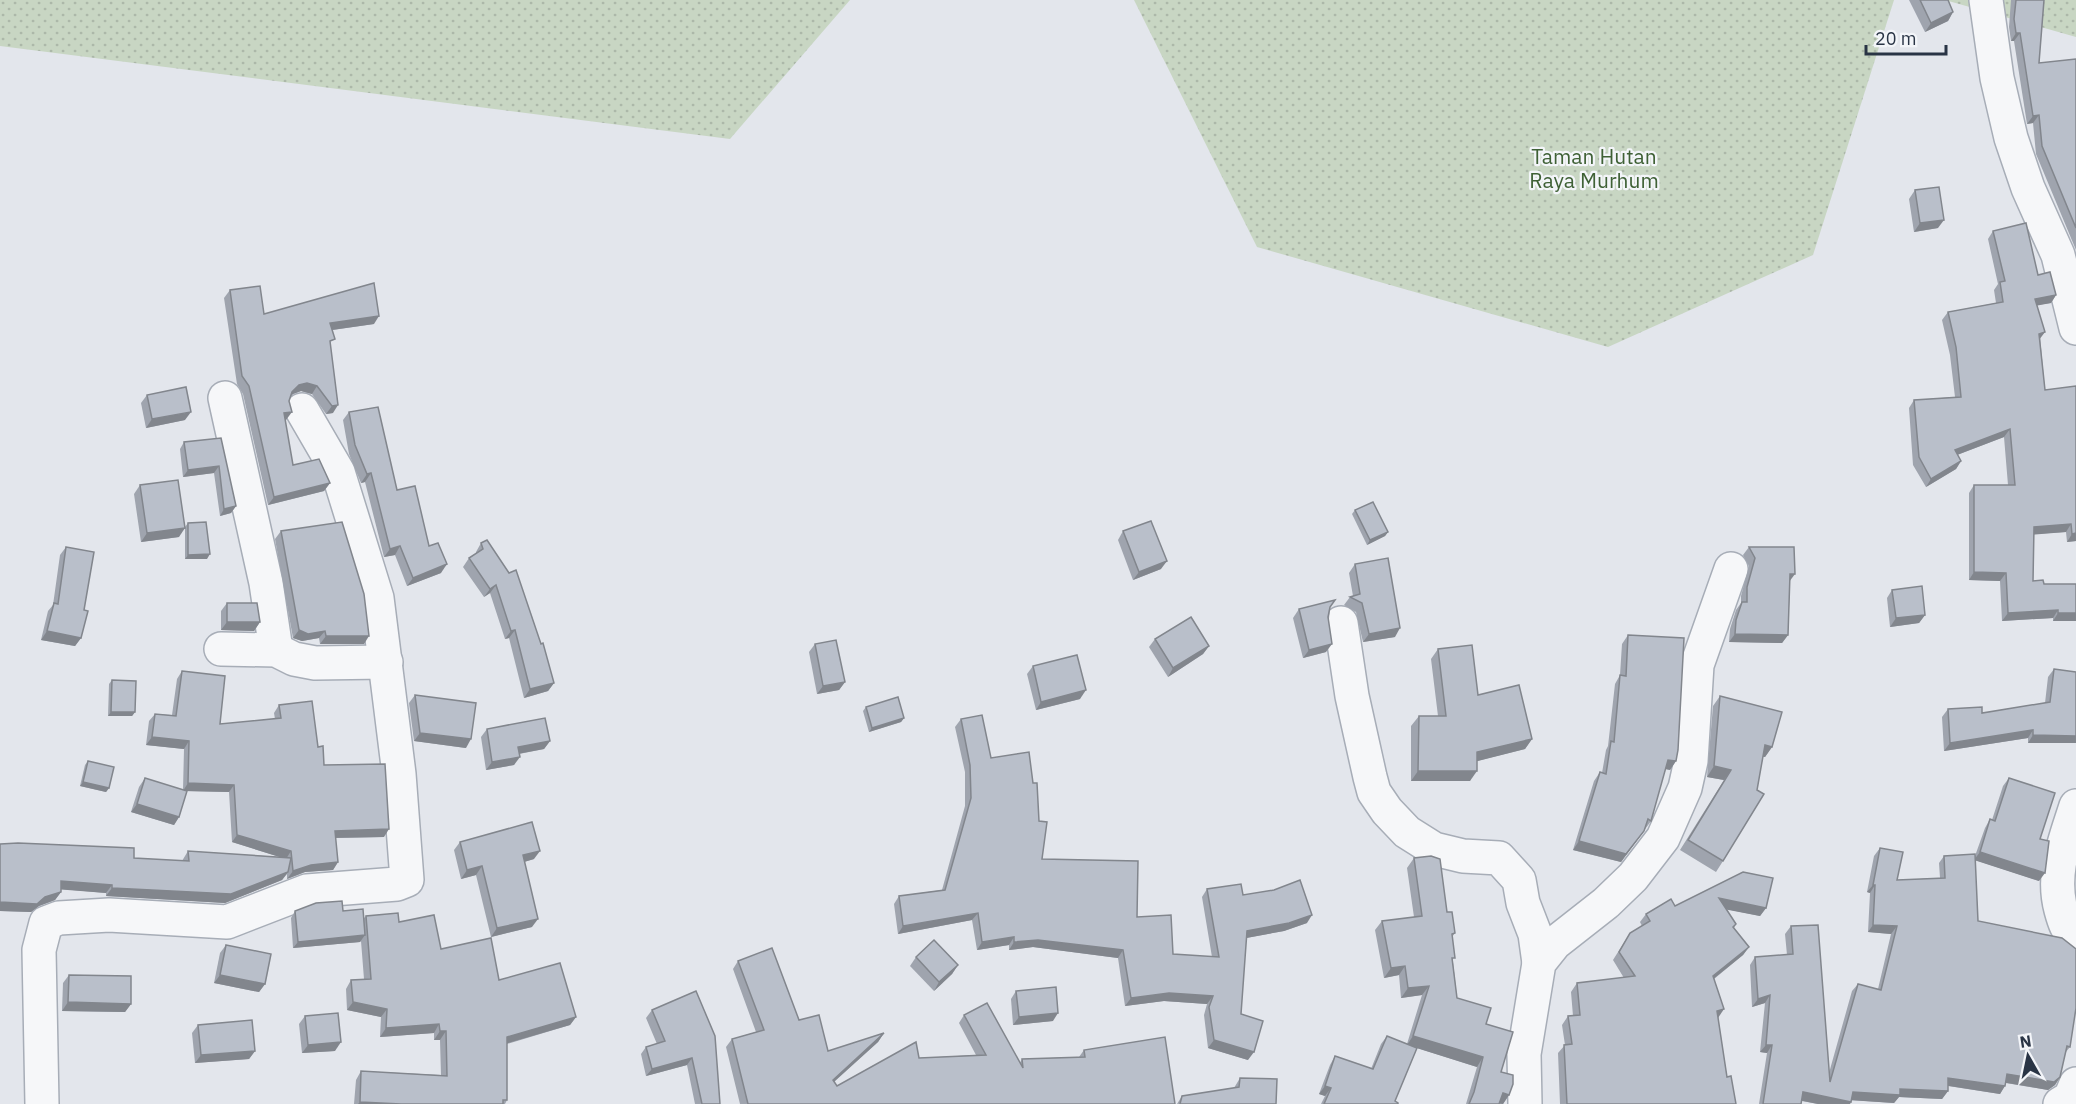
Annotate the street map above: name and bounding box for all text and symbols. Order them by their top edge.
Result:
scale bar [1866,18,1946,56]
text: 20 m [1875,27,1917,50]
park label: Taman Hutan Raya Murhum [1529,142,1659,194]
north arrow [1998,1026,2058,1086]
text: N [2018,1030,2033,1052]

